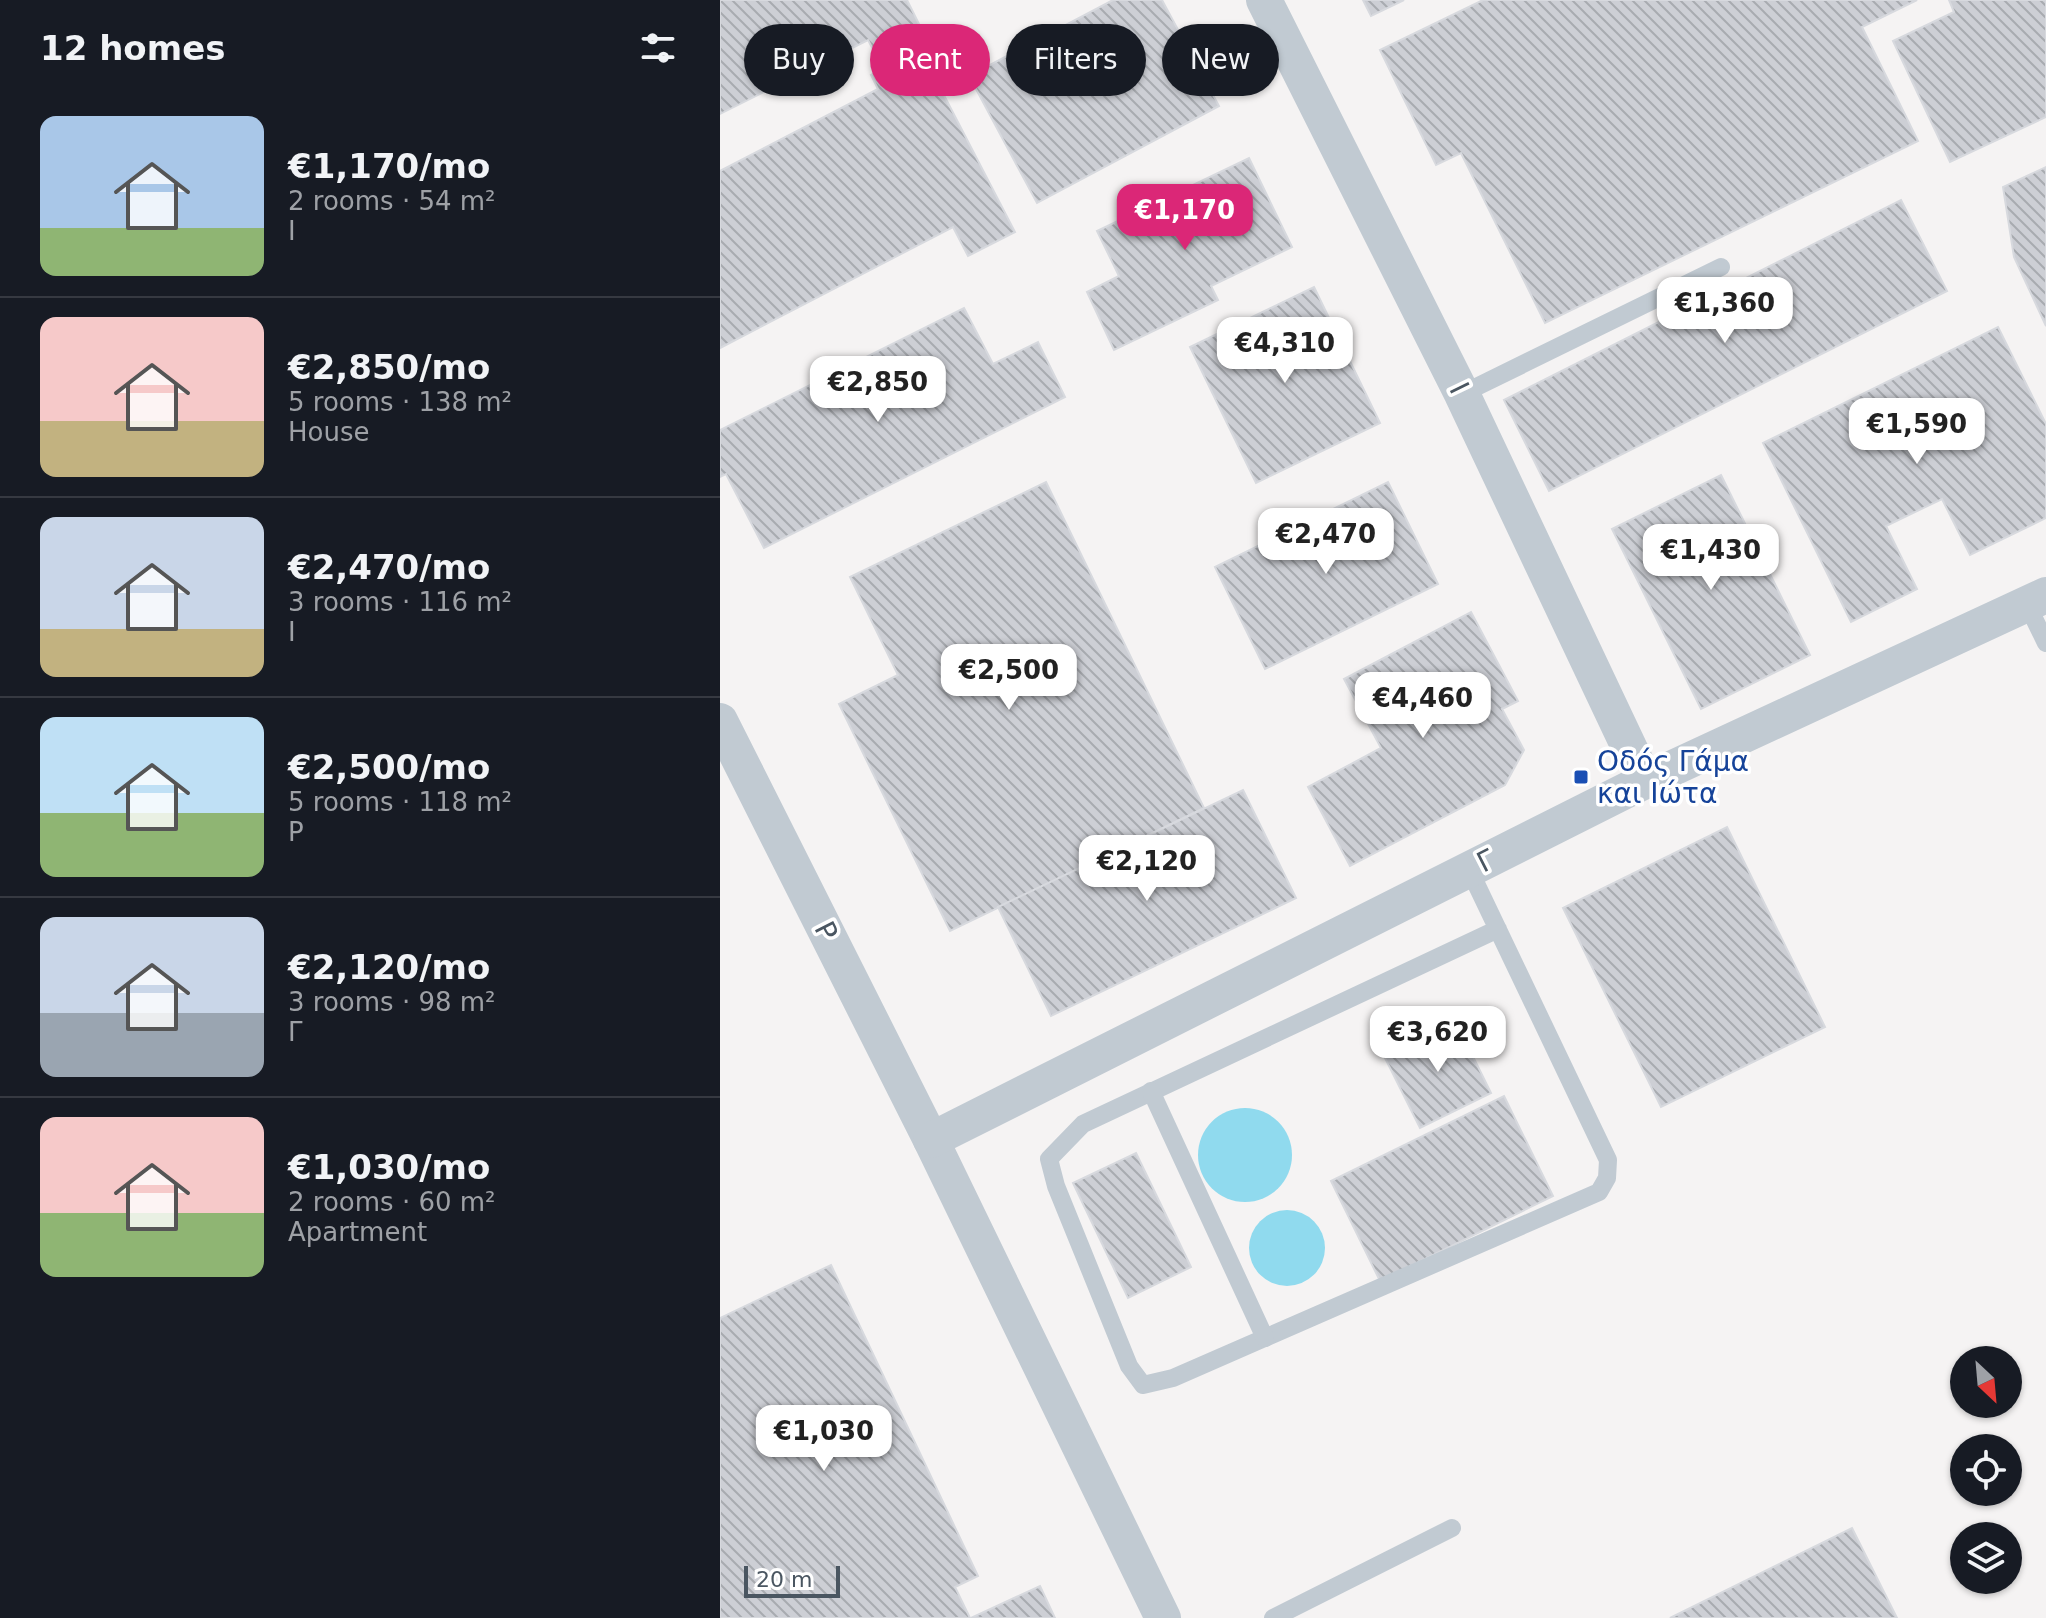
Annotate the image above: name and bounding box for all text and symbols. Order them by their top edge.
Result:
chip: Buy [744,24,854,96]
chip: Rent [870,24,990,96]
chip: Filters [1006,24,1146,96]
chip: New [1162,24,1279,96]
icon: filters [636,26,680,70]
text: 12 homes [40,28,225,68]
text: €1,170/mo [288,146,490,186]
icon: home [104,148,200,244]
pin: €1,170 [1120,184,1250,252]
text: 2 rooms · 54 m² [288,186,496,216]
text: €1,170 [1135,195,1235,225]
text: Ι [288,216,296,246]
pin: €1,360 [1660,277,1790,345]
text: €1,360 [1675,288,1775,318]
pin: €4,310 [1220,317,1350,385]
text: €4,310 [1235,328,1335,358]
text: €2,850/mo [288,347,490,387]
icon: home [104,349,200,445]
pin: €2,850 [813,356,943,424]
text: €2,850 [828,367,928,397]
street label: Ι [1442,377,1476,399]
text: 5 rooms · 138 m² [288,387,512,417]
pin: €1,590 [1852,398,1982,466]
text: €1,590 [1867,409,1967,439]
text: House [288,417,369,447]
pin: €2,470 [1261,508,1391,576]
text: €2,470 [1276,519,1376,549]
pin: €1,430 [1646,524,1776,592]
text: €1,430 [1661,535,1761,565]
text: €2,470/mo [288,547,490,587]
icon: home [104,549,200,645]
text: 3 rooms · 116 m² [288,587,512,617]
text: Ι [288,617,296,647]
pin: €2,500 [944,644,1074,712]
text: €2,500 [959,655,1059,685]
pin: €4,460 [1358,672,1488,740]
text: €4,460 [1373,683,1473,713]
place label: Οδός Γάμα και Ιώτα [1597,745,1749,810]
text: €2,500/mo [288,747,490,787]
icon: home [104,749,200,845]
marker: Οδός Γάμα και Ιώτα [1572,768,1590,786]
text: 5 rooms · 118 m² [288,787,512,817]
text: Ρ [288,817,304,847]
pin: €2,120 [1082,835,1212,903]
street label: Γ [1472,843,1501,879]
text: €2,120 [1097,846,1197,876]
street label: Ρ [807,916,845,946]
text: €2,120/mo [288,947,490,987]
icon: home [104,949,200,1045]
text: 3 rooms · 98 m² [288,987,496,1017]
pin: €3,620 [1373,1006,1503,1074]
text: Γ [288,1017,303,1047]
text: €3,620 [1388,1017,1488,1047]
text: €1,030/mo [288,1147,490,1187]
icon: home [104,1149,200,1245]
text: 2 rooms · 60 m² [288,1187,496,1217]
text: Apartment [288,1217,427,1247]
north arrow [1950,1346,2022,1418]
map controls [1950,1346,2022,1594]
pin: €1,030 [759,1405,889,1473]
text: €1,030 [774,1416,874,1446]
button: locate [1950,1434,2022,1506]
button: layers [1950,1522,2022,1594]
scale bar [744,1562,840,1598]
text: 20 m [756,1567,812,1592]

